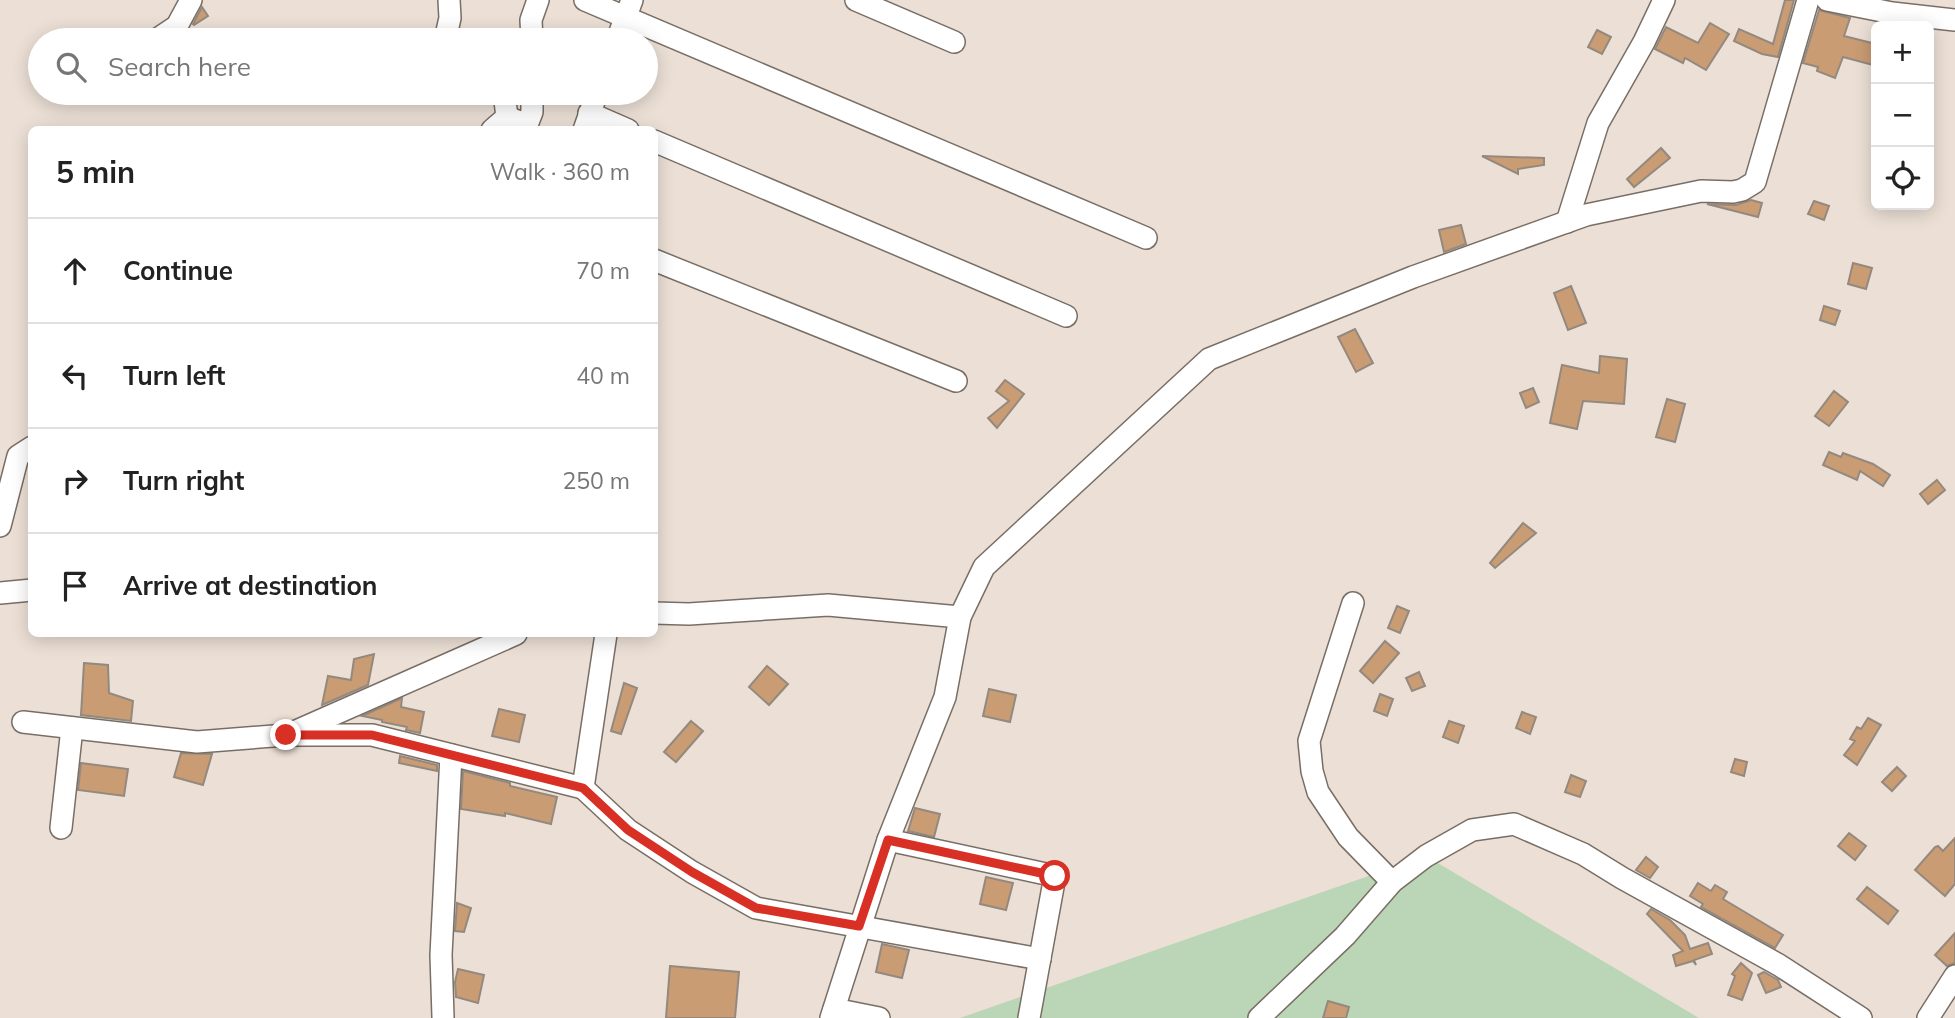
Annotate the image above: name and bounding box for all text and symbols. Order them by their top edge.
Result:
map controls [1871,21,1934,210]
button: + [1871,21,1934,84]
search box [28,28,658,105]
icon: search [52,48,90,86]
text: Search here [108,50,251,83]
button: − [1871,84,1934,147]
button: locate [1871,147,1934,210]
text: 5 min [56,153,135,191]
text: Walk · 360 m [490,157,630,186]
icon: ahead [56,252,94,290]
text: Continue [123,254,233,287]
text: 70 m [576,256,630,285]
icon: left [56,357,94,395]
text: Turn left [123,359,225,392]
text: 40 m [576,361,630,390]
icon: right [56,462,94,500]
text: Turn right [123,464,244,497]
text: 250 m [562,466,630,495]
icon: arrive [56,567,94,605]
text: Arrive at destination [123,569,378,602]
route end [270,719,301,750]
route start [1039,860,1070,891]

